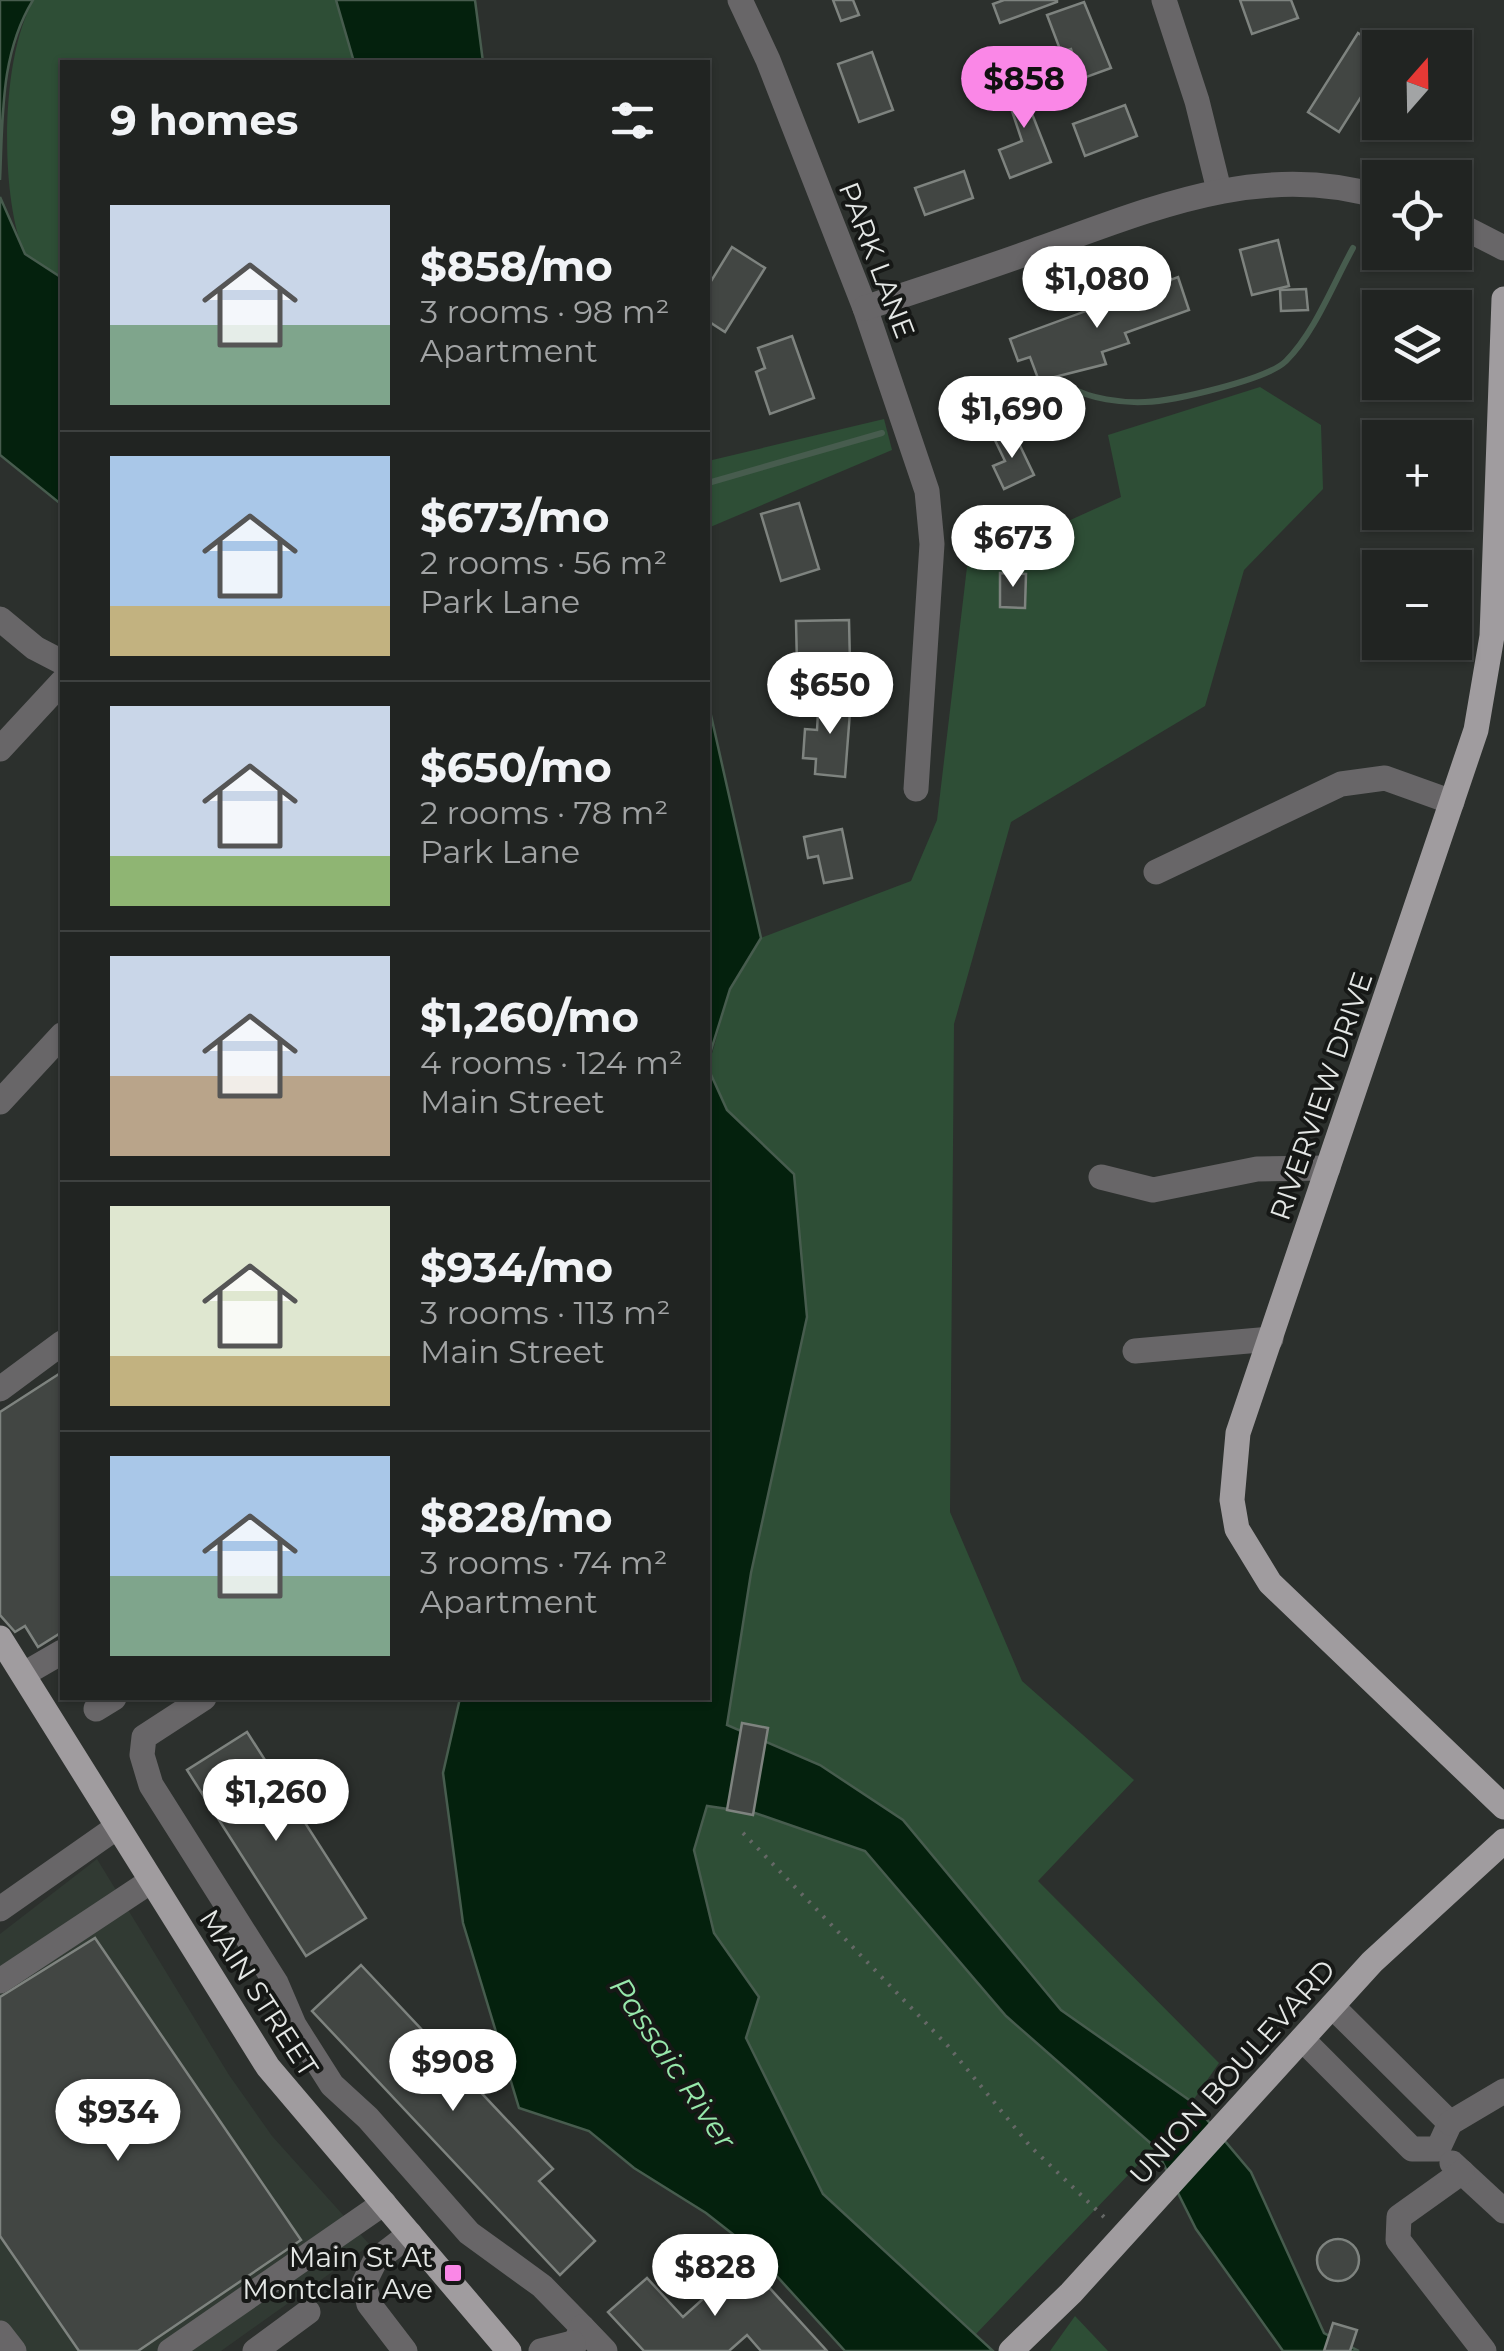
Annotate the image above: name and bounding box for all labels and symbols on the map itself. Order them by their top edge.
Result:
north arrow [1362,30,1472,140]
pin: $858 [965,46,1083,131]
street label: PARK LANE [832,177,922,343]
pin: $1,080 [1016,246,1178,331]
pin: $1,690 [931,376,1093,461]
pin: $673 [954,505,1072,590]
pin: $650 [771,652,889,737]
street label: RIVERVIEW DRIVE [1263,967,1379,1225]
pin: $1,260 [195,1759,357,1844]
street label: MAIN STREET [192,1903,326,2083]
street label: UNION BOULEVARD [1122,1953,1342,2191]
water label: Passaic River [602,1970,745,2157]
pin: $908 [394,2029,512,2114]
pin: $934 [59,2079,177,2164]
pin: $828 [656,2234,774,2319]
place label: Main St At Montclair Ave [242,2240,433,2306]
marker: Main St At Montclair Ave [442,2262,464,2284]

